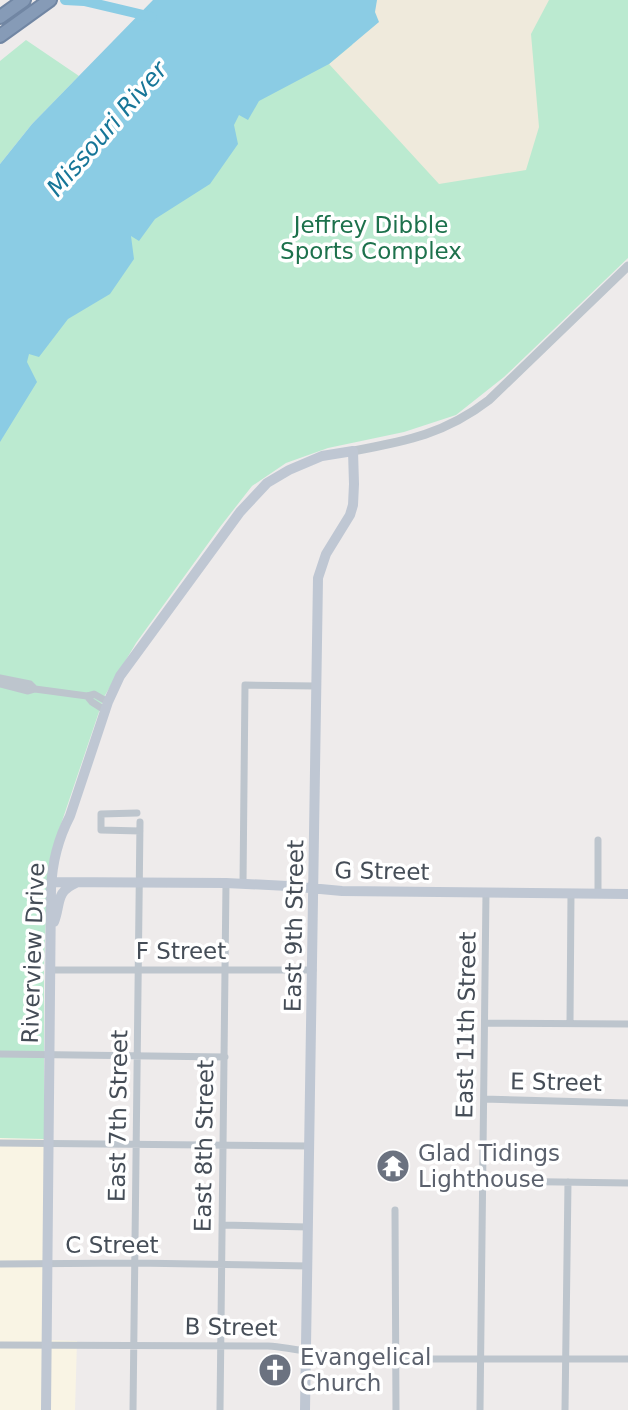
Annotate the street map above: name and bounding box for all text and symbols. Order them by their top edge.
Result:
water label: Missouri River [41,55,174,202]
park label: Jeffrey Dibble Sports Complex [280,212,462,264]
street label: East 9th Street [279,840,309,1012]
street label: G Street [334,857,430,885]
street label: Riverview Drive [17,862,49,1044]
street label: East 11th Street [451,931,481,1119]
street label: F Street [136,938,226,964]
street label: East 7th Street [103,1030,133,1202]
street label: East 8th Street [189,1060,219,1232]
street label: E Street [510,1068,602,1096]
place label: Glad Tidings Lighthouse [418,1140,560,1192]
temple icon: Glad Tidings Lighthouse [374,1147,412,1185]
street label: C Street [65,1232,159,1258]
street label: B Street [184,1313,278,1341]
place label: Evangelical Church [300,1344,431,1396]
church icon: Evangelical Church [256,1351,294,1389]

